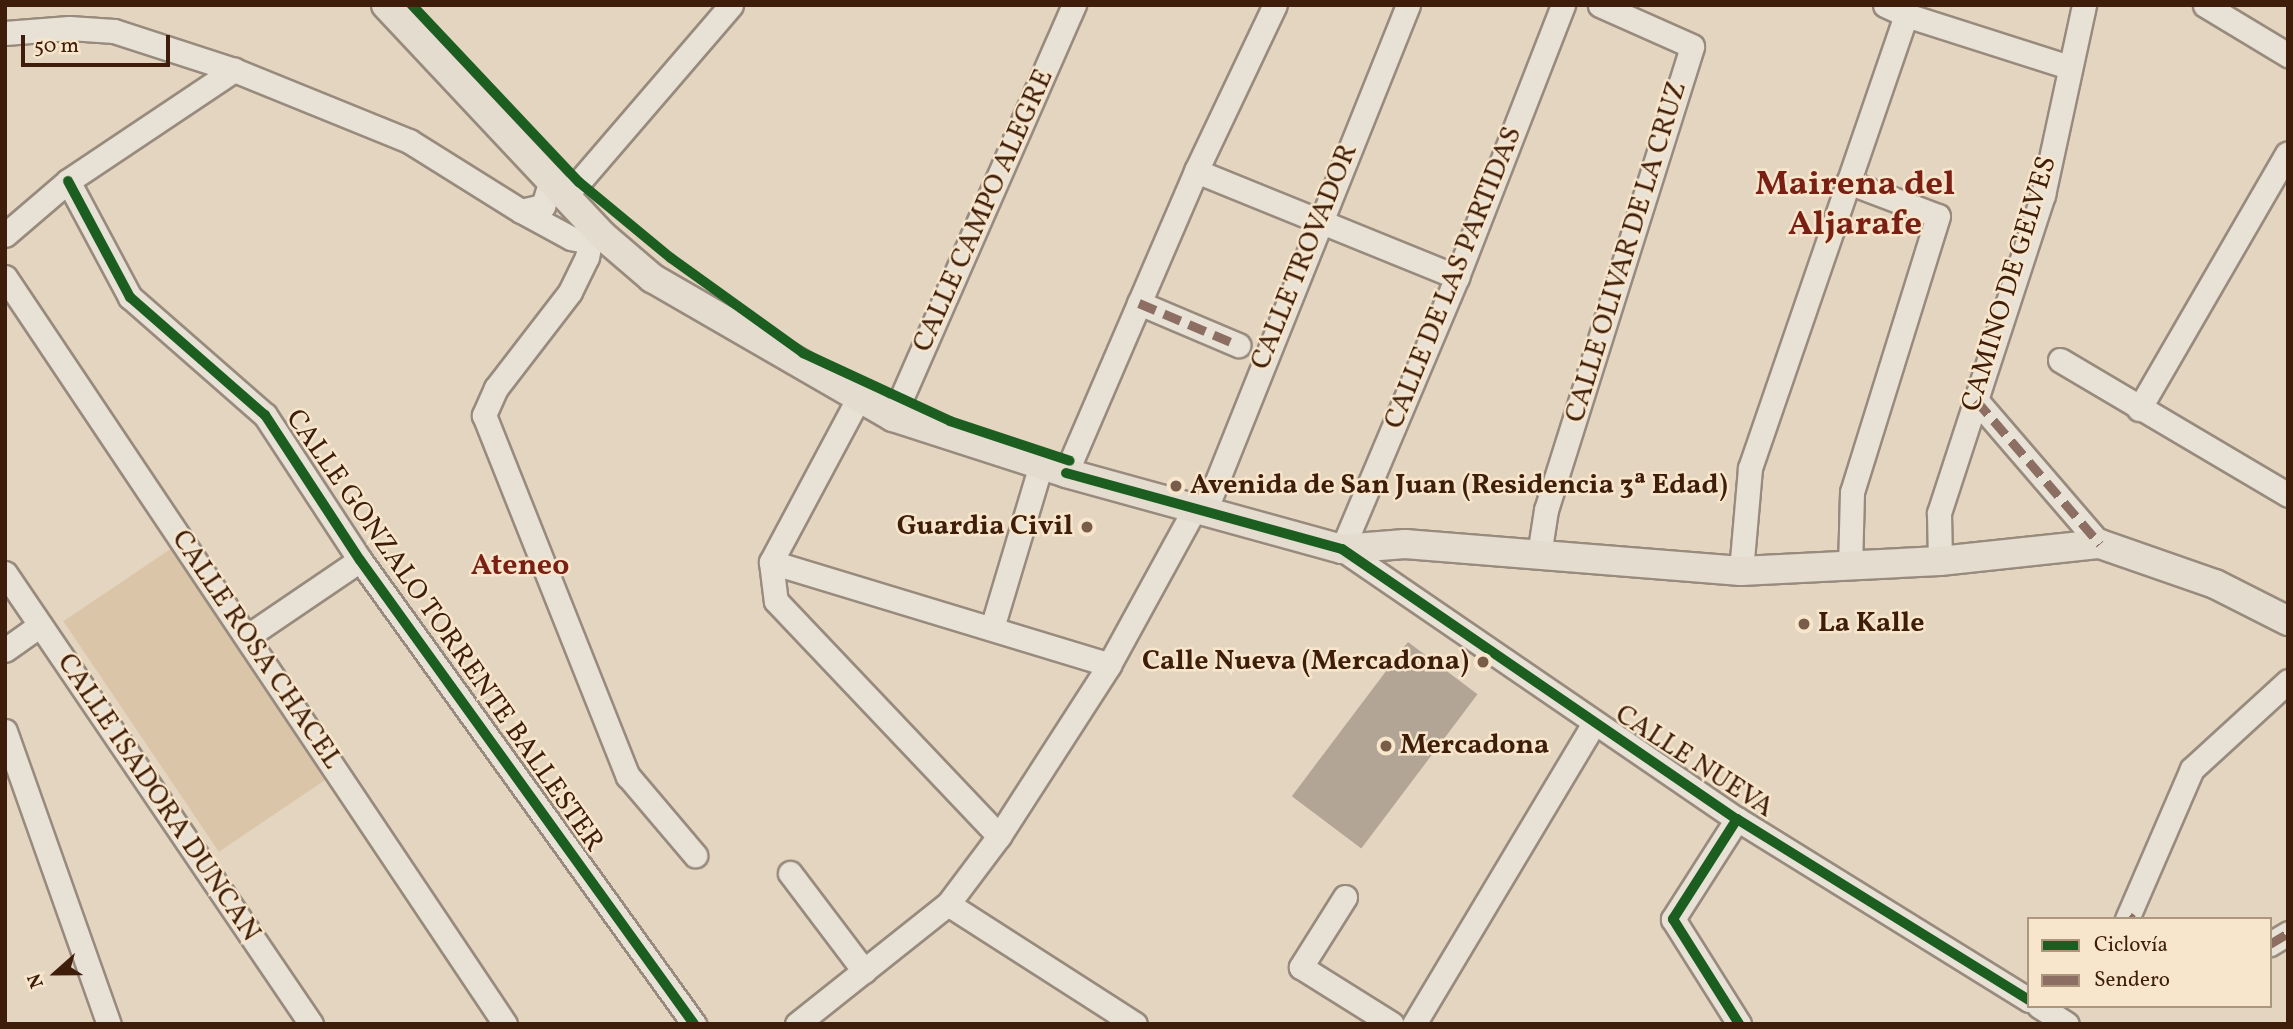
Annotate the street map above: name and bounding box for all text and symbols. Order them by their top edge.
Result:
scale bar [24,21,173,65]
text: 50 m [34,32,79,61]
street label: CALLE CAMPO ALEGRE [906,65,1062,357]
street label: CALLE OLIVAR DE LA CRUZ [1559,77,1695,427]
street label: CALLE DE LAS PARTIDAS [1378,122,1530,434]
street label: CALLE TROVADOR [1244,139,1366,375]
street label: CAMINO DE GELVES [1955,152,2065,416]
district label: Mairena del Aljarafe [1755,164,1955,246]
street label: CALLE GONZALO TORRENTE BALLESTER [277,403,611,859]
place label: Avenida de San Juan (Residencia 3ª Edad) [1190,469,1728,503]
marker: Avenida de San Juan (Residencia 3ª Edad) [1168,478,1184,494]
place label: Guardia Civil [897,510,1073,544]
marker: Guardia Civil [1079,519,1095,535]
street label: CALLE ROSA CHACEL [164,524,348,776]
district label: Ateneo [471,548,569,584]
place label: La Kalle [1818,607,1925,641]
marker: La Kalle [1796,616,1812,632]
place label: Calle Nueva (Mercadona) [1142,645,1469,679]
street label: CALLE ISADORA DUNCAN [49,648,267,948]
marker: Calle Nueva (Mercadona) [1475,654,1491,670]
street label: CALLE NUEVA [1608,698,1780,826]
place label: Mercadona [1400,729,1549,763]
marker: Mercadona [1378,738,1394,754]
legend [2027,917,2272,1008]
text: Ciclovía [2094,931,2168,960]
north arrow [21,938,91,1008]
text: Sendero [2094,966,2170,995]
text: N [22,969,51,992]

